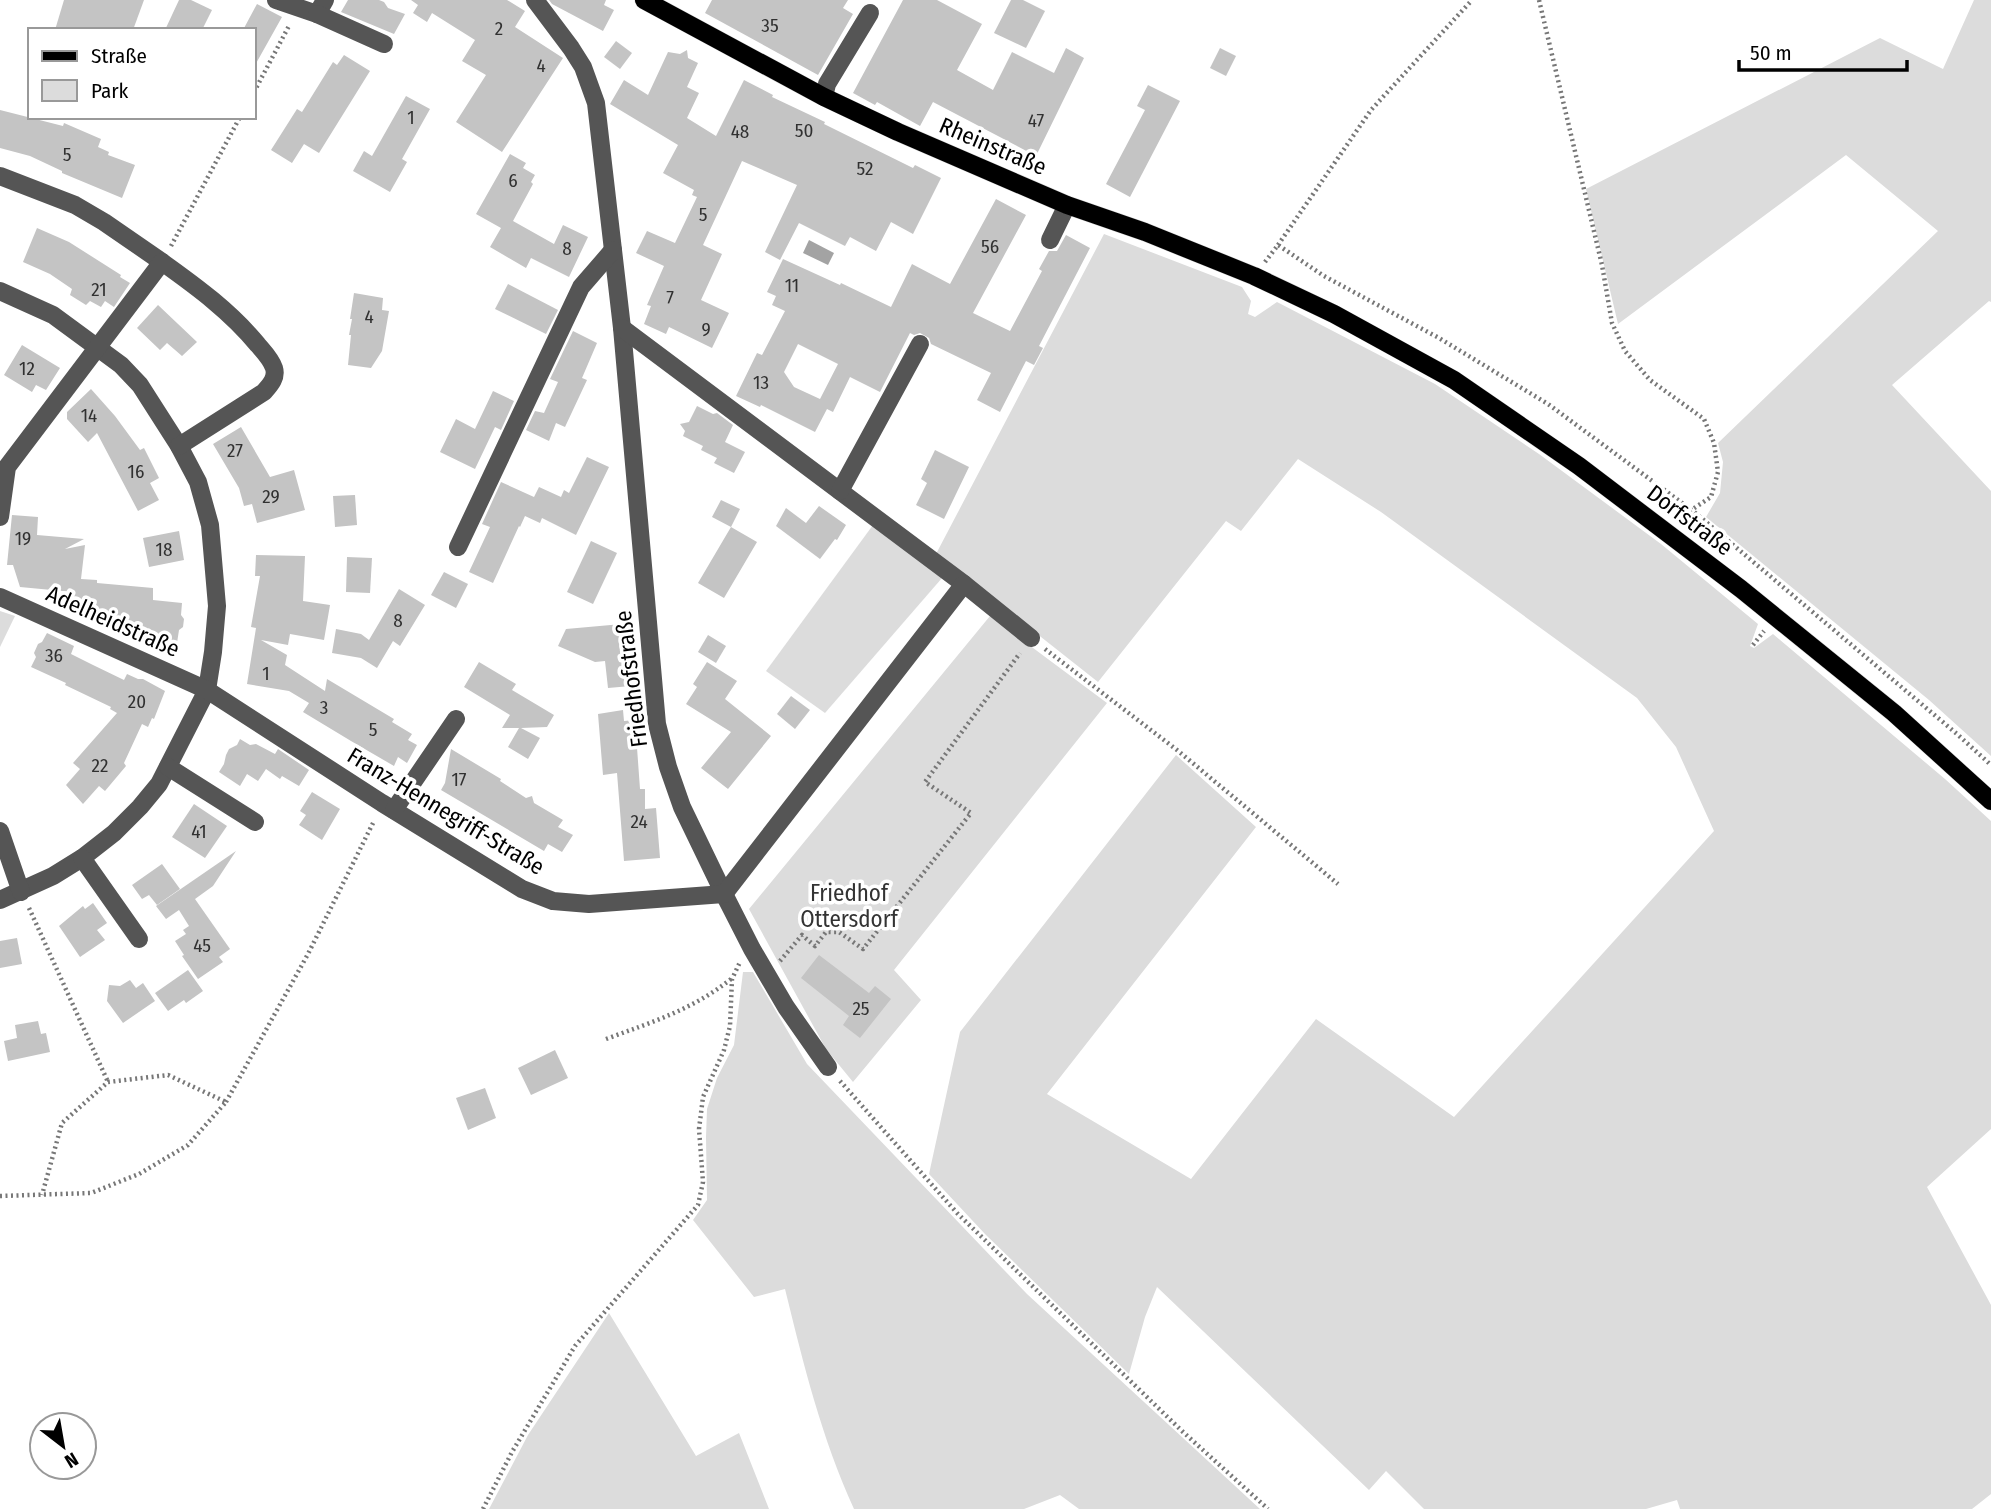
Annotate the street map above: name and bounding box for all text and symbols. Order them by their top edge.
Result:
house number: 35 [761,14,779,37]
house number: 2 [495,17,503,40]
legend [28,28,256,119]
scale bar [1739,28,1907,72]
text: 50 m [1750,40,1792,66]
text: Straße [91,43,147,69]
house number: 4 [536,54,546,77]
text: Park [91,78,129,104]
house number: 1 [407,106,415,129]
house number: 47 [1028,109,1045,132]
street label: Rheinstraße [935,111,1051,181]
house number: 50 [795,119,813,142]
house number: 48 [731,120,749,143]
house number: 5 [63,143,71,166]
house number: 52 [857,157,873,180]
house number: 6 [508,169,518,192]
house number: 5 [699,203,707,226]
house number: 56 [981,235,999,258]
house number: 8 [562,237,572,260]
house number: 11 [785,274,799,297]
house number: 21 [91,278,107,301]
house number: 7 [666,286,674,309]
house number: 4 [364,305,374,328]
house number: 9 [701,318,711,341]
house number: 12 [19,357,35,380]
house number: 13 [753,371,769,394]
house number: 14 [81,404,97,427]
house number: 27 [227,439,243,462]
house number: 16 [128,460,144,483]
street label: Dorfstraße [1642,479,1738,561]
house number: 29 [262,485,280,508]
house number: 19 [15,527,31,550]
house number: 18 [156,538,172,561]
street label: Adelheidstraße [42,579,184,663]
house number: 8 [393,609,403,632]
street label: Friedhofstraße [609,609,653,749]
house number: 36 [45,644,63,667]
house number: 1 [262,662,270,685]
house number: 20 [128,690,146,713]
house number: 3 [320,696,328,719]
house number: 5 [369,718,377,741]
street label: Franz-Hennegriff-Straße [342,741,550,881]
house number: 22 [92,754,108,777]
house number: 17 [451,768,467,791]
house number: 24 [630,810,648,833]
house number: 41 [191,820,207,843]
park label: Friedhof Ottersdorf [800,879,900,933]
house number: 45 [193,934,211,957]
house number: 25 [852,997,870,1020]
north arrow [28,1411,98,1481]
text: N [61,1447,82,1473]

